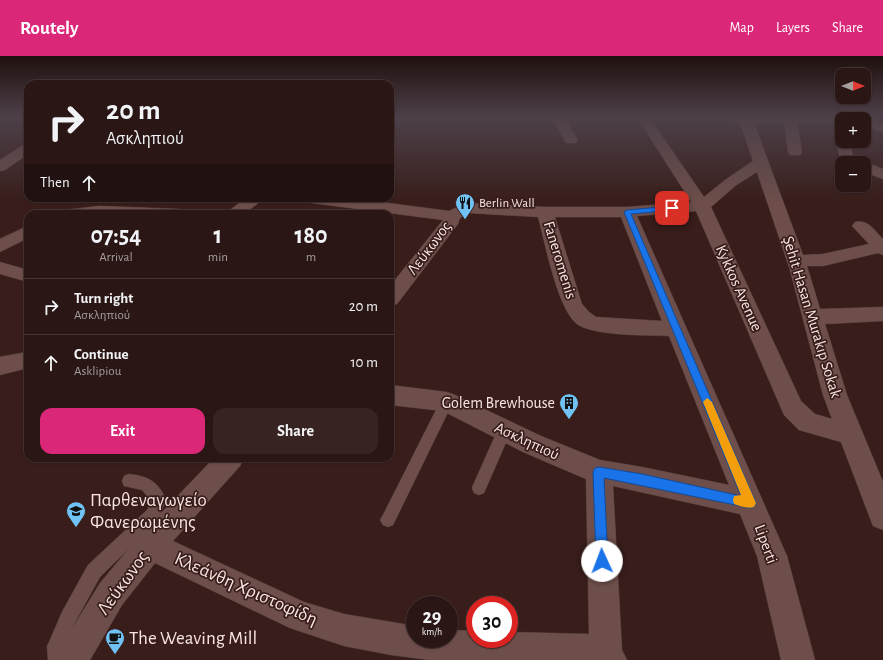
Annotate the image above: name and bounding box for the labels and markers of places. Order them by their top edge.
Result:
pin [655,191,689,225]
restaurant icon: Berlin Wall [454,192,476,220]
place label: Berlin Wall [479,197,535,210]
building icon: Golem Brewhouse [558,392,580,420]
place label: Golem Brewhouse [442,395,555,411]
place label: Παρθεναγωγείο Φανερωμένης [90,491,207,532]
school or university icon: Παρθεναγωγείο Φανερωμένης [65,500,87,528]
cafe icon: The Weaving Mill [104,627,126,655]
place label: The Weaving Mill [129,629,257,648]

